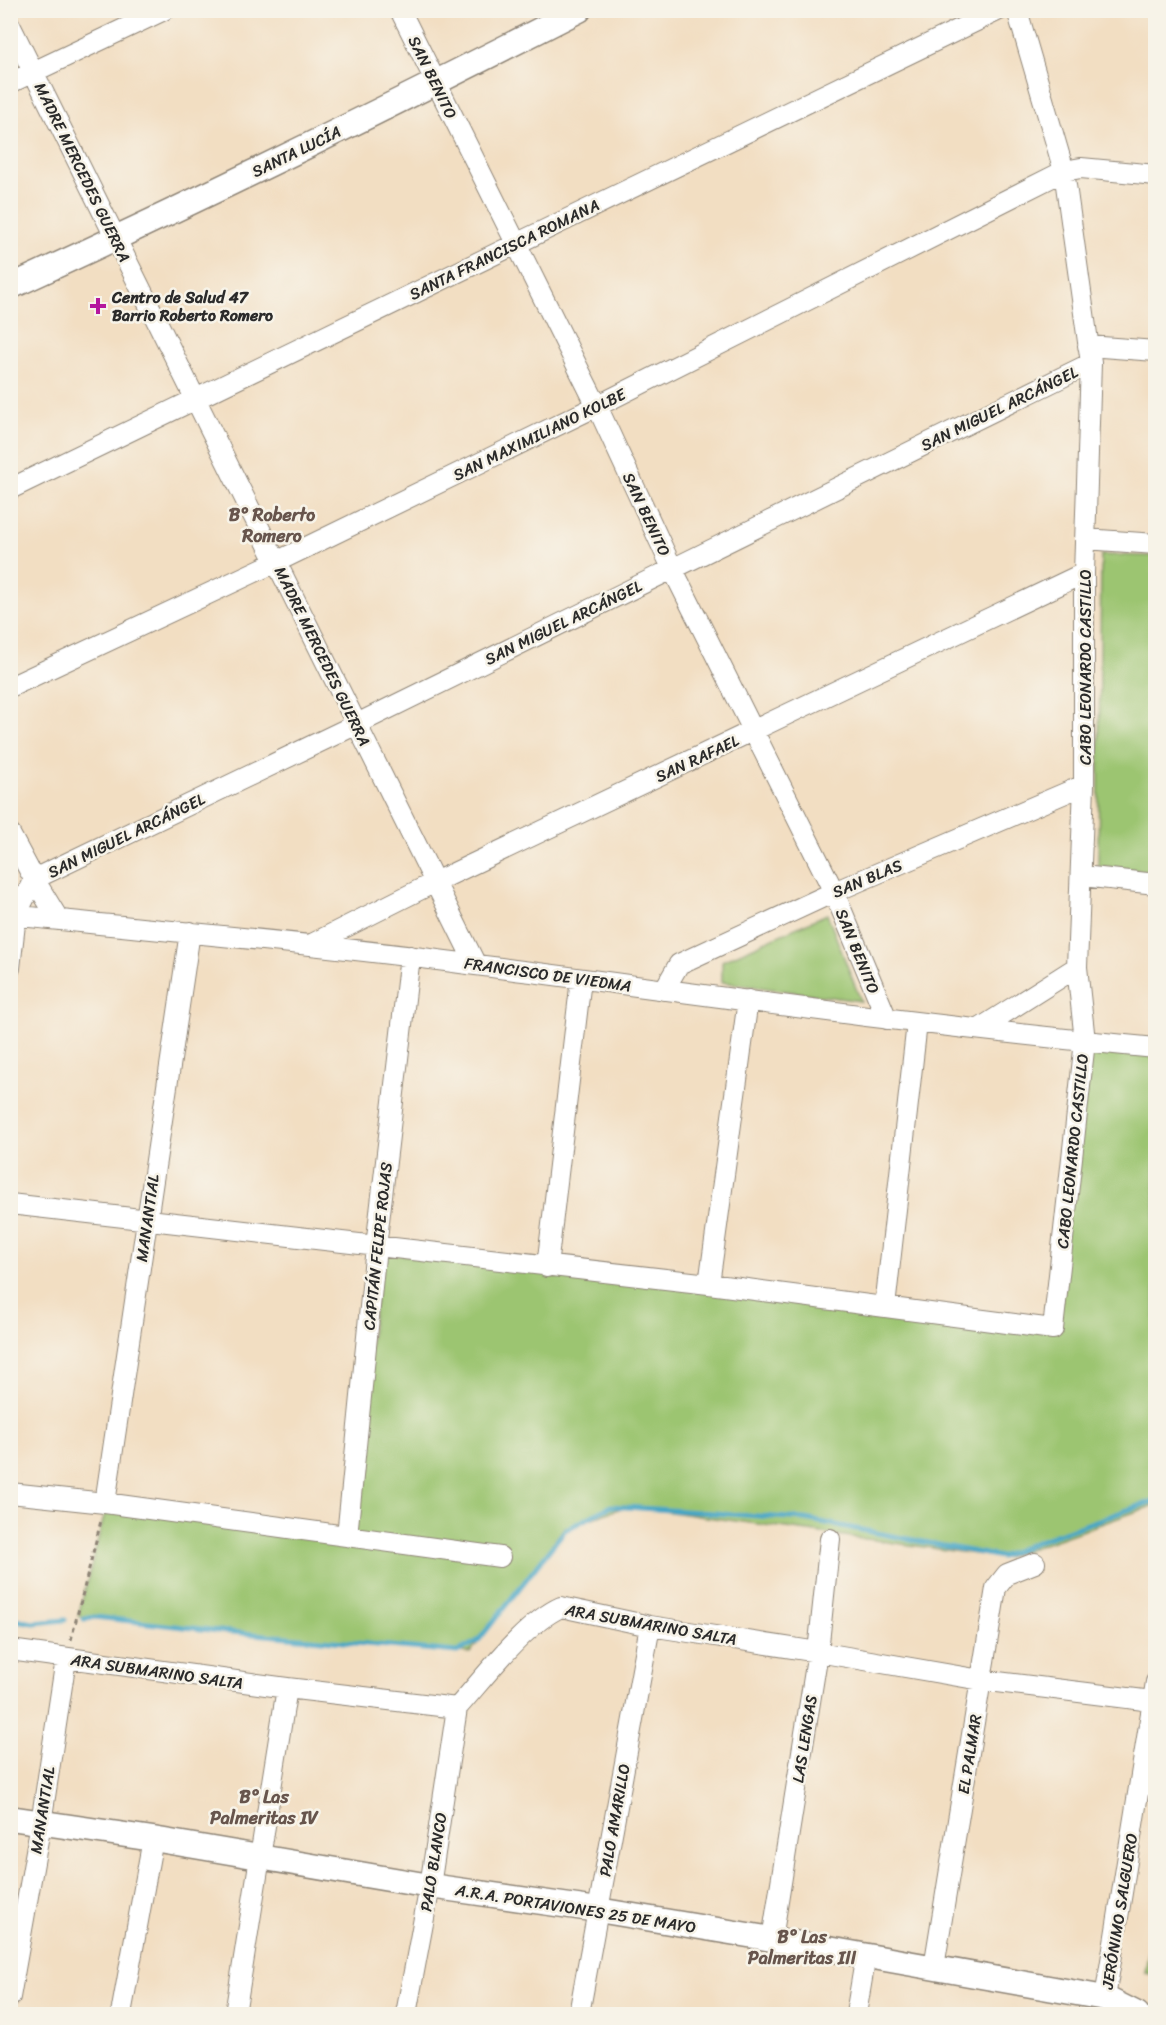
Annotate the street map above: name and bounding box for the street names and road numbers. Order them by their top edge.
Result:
street label: SAN BENITO [400,30,465,124]
street label: MADRE MERCEDES GUERRA [26,77,139,267]
street label: SANTA LUCÍA [246,117,346,186]
street label: SANTA FRANCISCA ROMANA [404,191,604,308]
street label: SAN MIGUEL ARCÁNGEL [915,357,1084,459]
street label: SAN MAXIMILIANO KOLBE [448,379,632,489]
street label: SAN BENITO [614,467,679,561]
street label: MADRE MERCEDES GUERRA [266,561,379,751]
street label: CABO LEONARDO CASTILLO [1071,569,1100,765]
street label: SAN MIGUEL ARCÁNGEL [479,571,648,673]
street label: SAN RAFAEL [650,726,745,791]
street label: SAN MIGUEL ARCÁNGEL [42,784,211,886]
street label: SAN BLAS [827,851,907,906]
street label: SAN BENITO [827,904,888,998]
street label: FRANCISCO DE VIEDMA [463,948,633,1001]
street label: CABO LEONARDO CASTILLO [1048,1052,1097,1250]
street label: CAPITÁN FELIPE ROJAS [354,1161,401,1331]
street label: MANANTIAL [127,1172,168,1264]
street label: ARA SUBMARINO SALTA [562,1595,739,1654]
street label: ARA SUBMARINO SALTA [68,1645,245,1698]
street label: LAS LENGAS [783,1693,826,1785]
street label: EL PALMAR [949,1712,990,1796]
street label: PALO AMARILLO [590,1761,639,1879]
street label: MANANTIAL [21,1764,64,1856]
street label: PALO BLANCO [411,1810,456,1914]
street label: JERÓNIMO SALGUERO [1093,1831,1146,1992]
street label: A.R.A. PORTAVIONES 25 DE MAYO [452,1875,698,1942]

